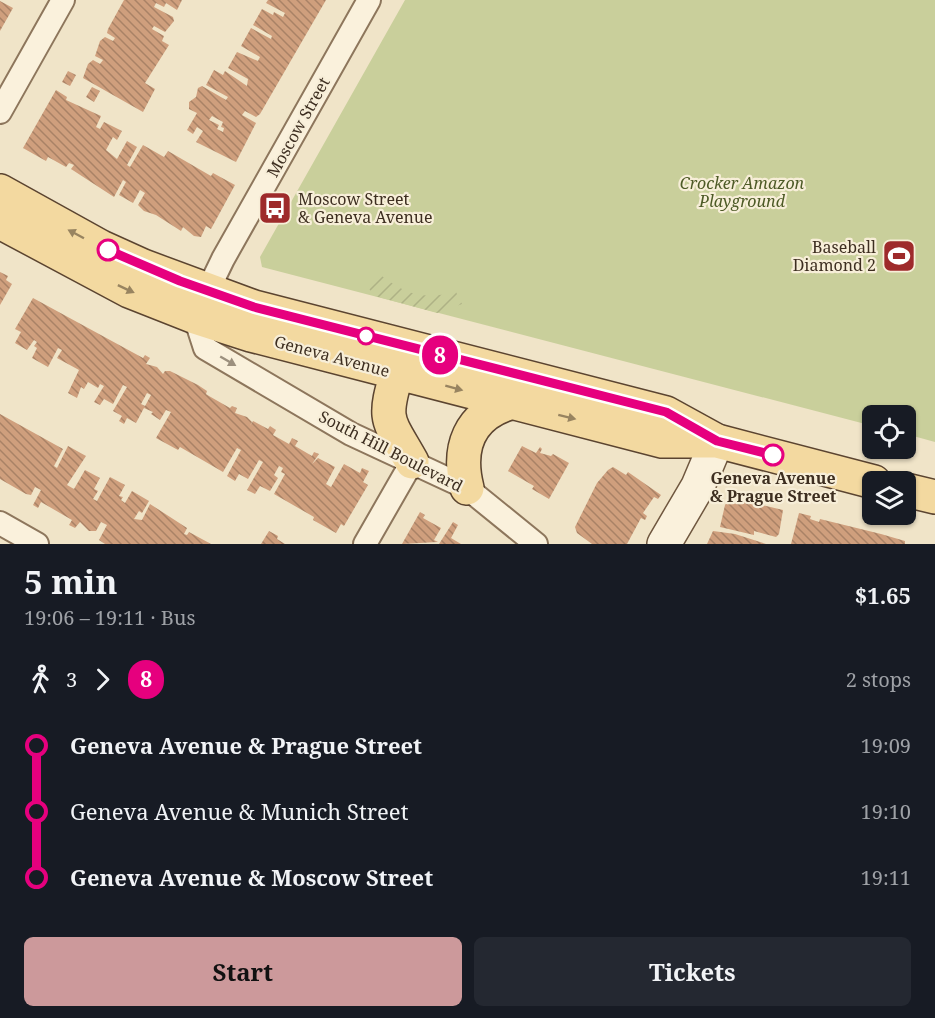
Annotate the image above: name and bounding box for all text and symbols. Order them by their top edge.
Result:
street label: Moscow Street [261,73,335,181]
park label: Crocker Amazon Playground [680,172,805,212]
place label: Moscow Street & Geneva Avenue [298,188,433,228]
bus stop icon: Moscow Street & Geneva Avenue [257,190,293,226]
one-way arrow [67,229,84,239]
place label: Baseball Diamond 2 [793,236,876,276]
sports icon: Baseball Diamond 2 [881,238,917,274]
unlabelled marker [97,239,119,261]
one-way arrow [117,284,134,293]
unlabelled marker [357,327,375,345]
street label: Geneva Avenue [272,330,392,382]
line badge: 8 [420,336,460,374]
text: 8 [434,341,446,369]
one-way arrow [220,356,237,366]
one-way arrow [444,383,463,393]
street label: South Hill Boulevard [315,405,467,497]
map controls [862,405,916,525]
button: locate [862,405,916,459]
one-way arrow [558,413,576,422]
marker: Geneva Avenue & Prague Street [762,444,784,466]
place label: Geneva Avenue & Prague Street [710,467,837,507]
button: layers [862,471,916,525]
text: 5 min [24,559,117,604]
text: $1.65 [855,580,911,610]
text: 19:06 – 19:11 · Bus [24,604,195,631]
icon: walk [24,663,57,696]
icon: forward [86,663,119,696]
text: 8 [140,665,152,693]
text: 3 [66,666,77,693]
text: 2 stops [846,666,911,693]
text: Geneva Avenue & Prague Street [70,730,422,760]
text: 19:09 [861,732,911,759]
text: Geneva Avenue & Munich Street [70,796,408,826]
text: 19:10 [861,798,911,825]
text: Geneva Avenue & Moscow Street [70,862,433,892]
text: 19:11 [861,864,911,891]
button: Start [24,937,462,1006]
button: Tickets [474,937,911,1006]

